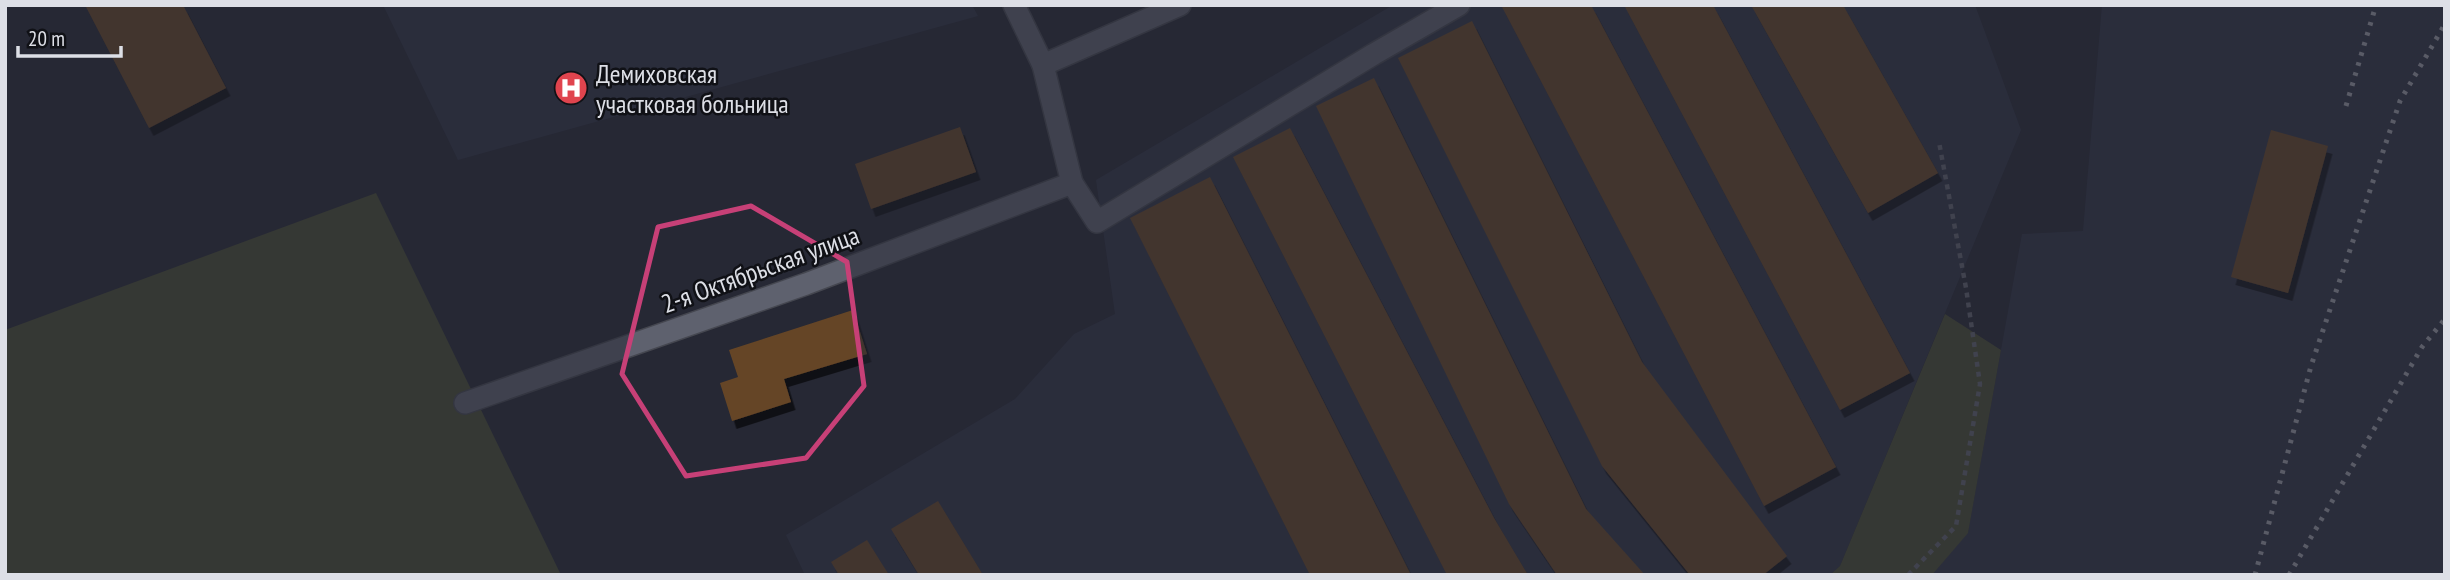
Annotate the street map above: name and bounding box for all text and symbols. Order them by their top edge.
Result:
scale bar [18,14,121,58]
text: 20 m [28,25,65,52]
place label: Демиховская участковая больница [596,57,789,120]
hospital icon: Демиховская участковая больница [552,69,590,107]
street label: 2-я Октябрьская улица [657,218,863,320]

